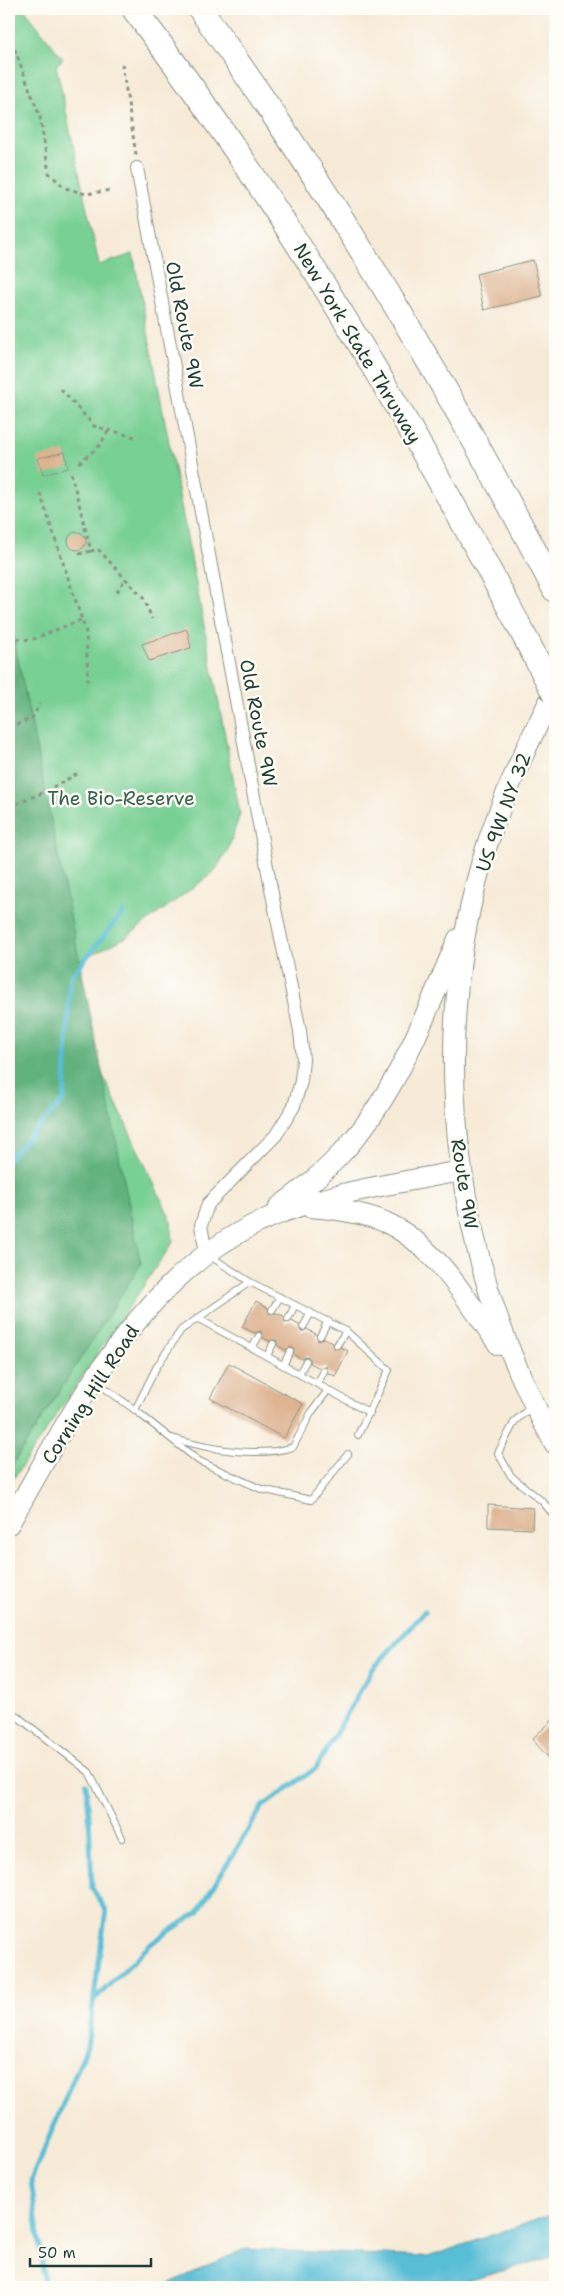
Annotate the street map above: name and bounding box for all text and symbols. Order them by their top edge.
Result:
street label: New York State Thruway [288,238,427,448]
street label: Old Route 9W [160,259,209,391]
street label: Old Route 9W [234,657,283,789]
street label: US 9W NY 32 [470,749,537,875]
park label: The Bio-Reserve [47,786,195,811]
street label: Route 9W [445,1137,484,1231]
street label: Corning Hill Road [36,1320,145,1469]
scale bar [30,2236,151,2268]
text: 50 m [38,2243,76,2263]

